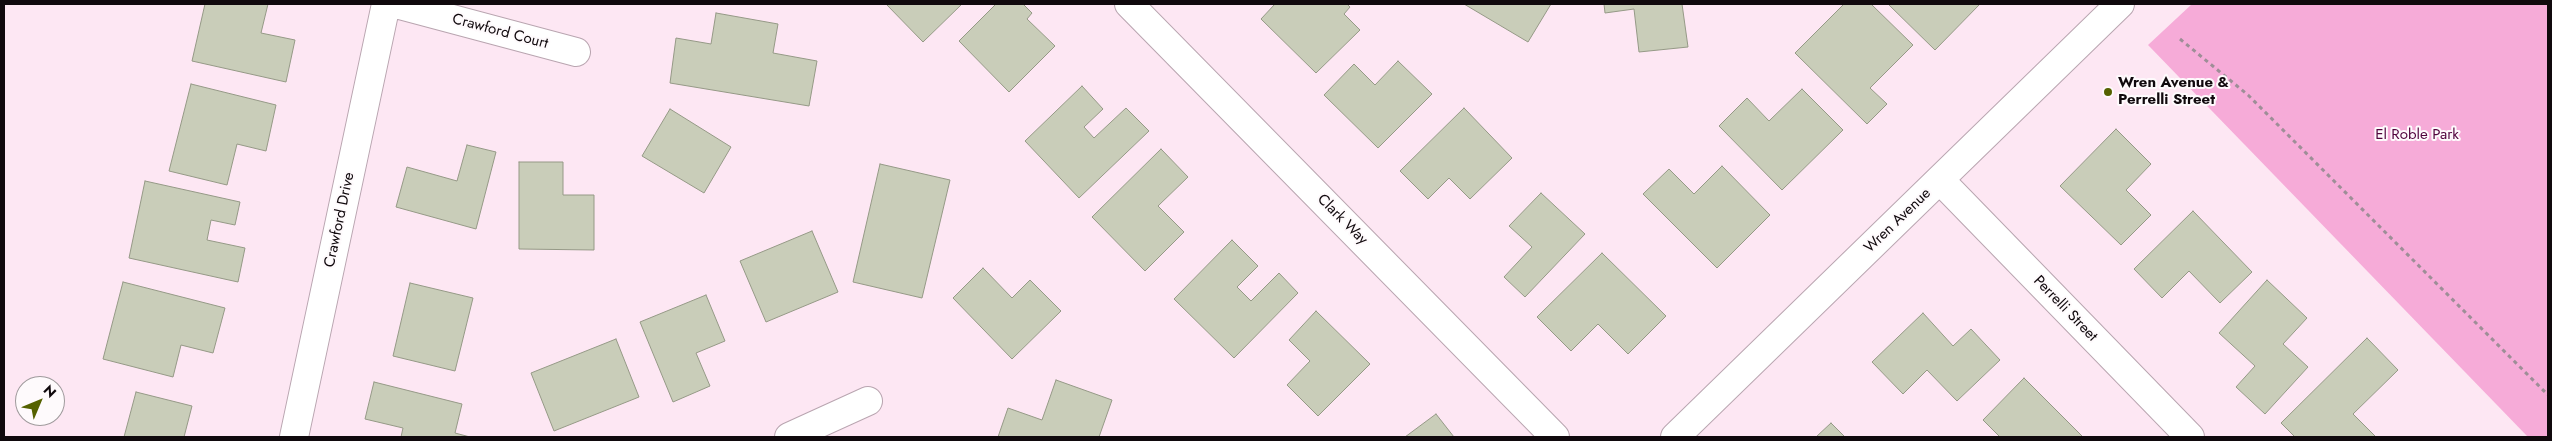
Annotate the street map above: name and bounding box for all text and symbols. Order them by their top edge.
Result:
street label: Crawford Court [450,11,550,53]
place label: Wren Avenue & Perrelli Street [2118,74,2229,109]
marker: Wren Avenue & Perrelli Street [2102,86,2114,98]
park label: El Roble Park [2375,126,2459,144]
street label: Crawford Drive [321,171,359,269]
street label: Wren Avenue [1861,185,1935,257]
street label: Clark Way [1313,191,1371,249]
street label: Perrelli Street [2029,272,2101,346]
north arrow [15,376,65,426]
text: N [39,380,61,402]

